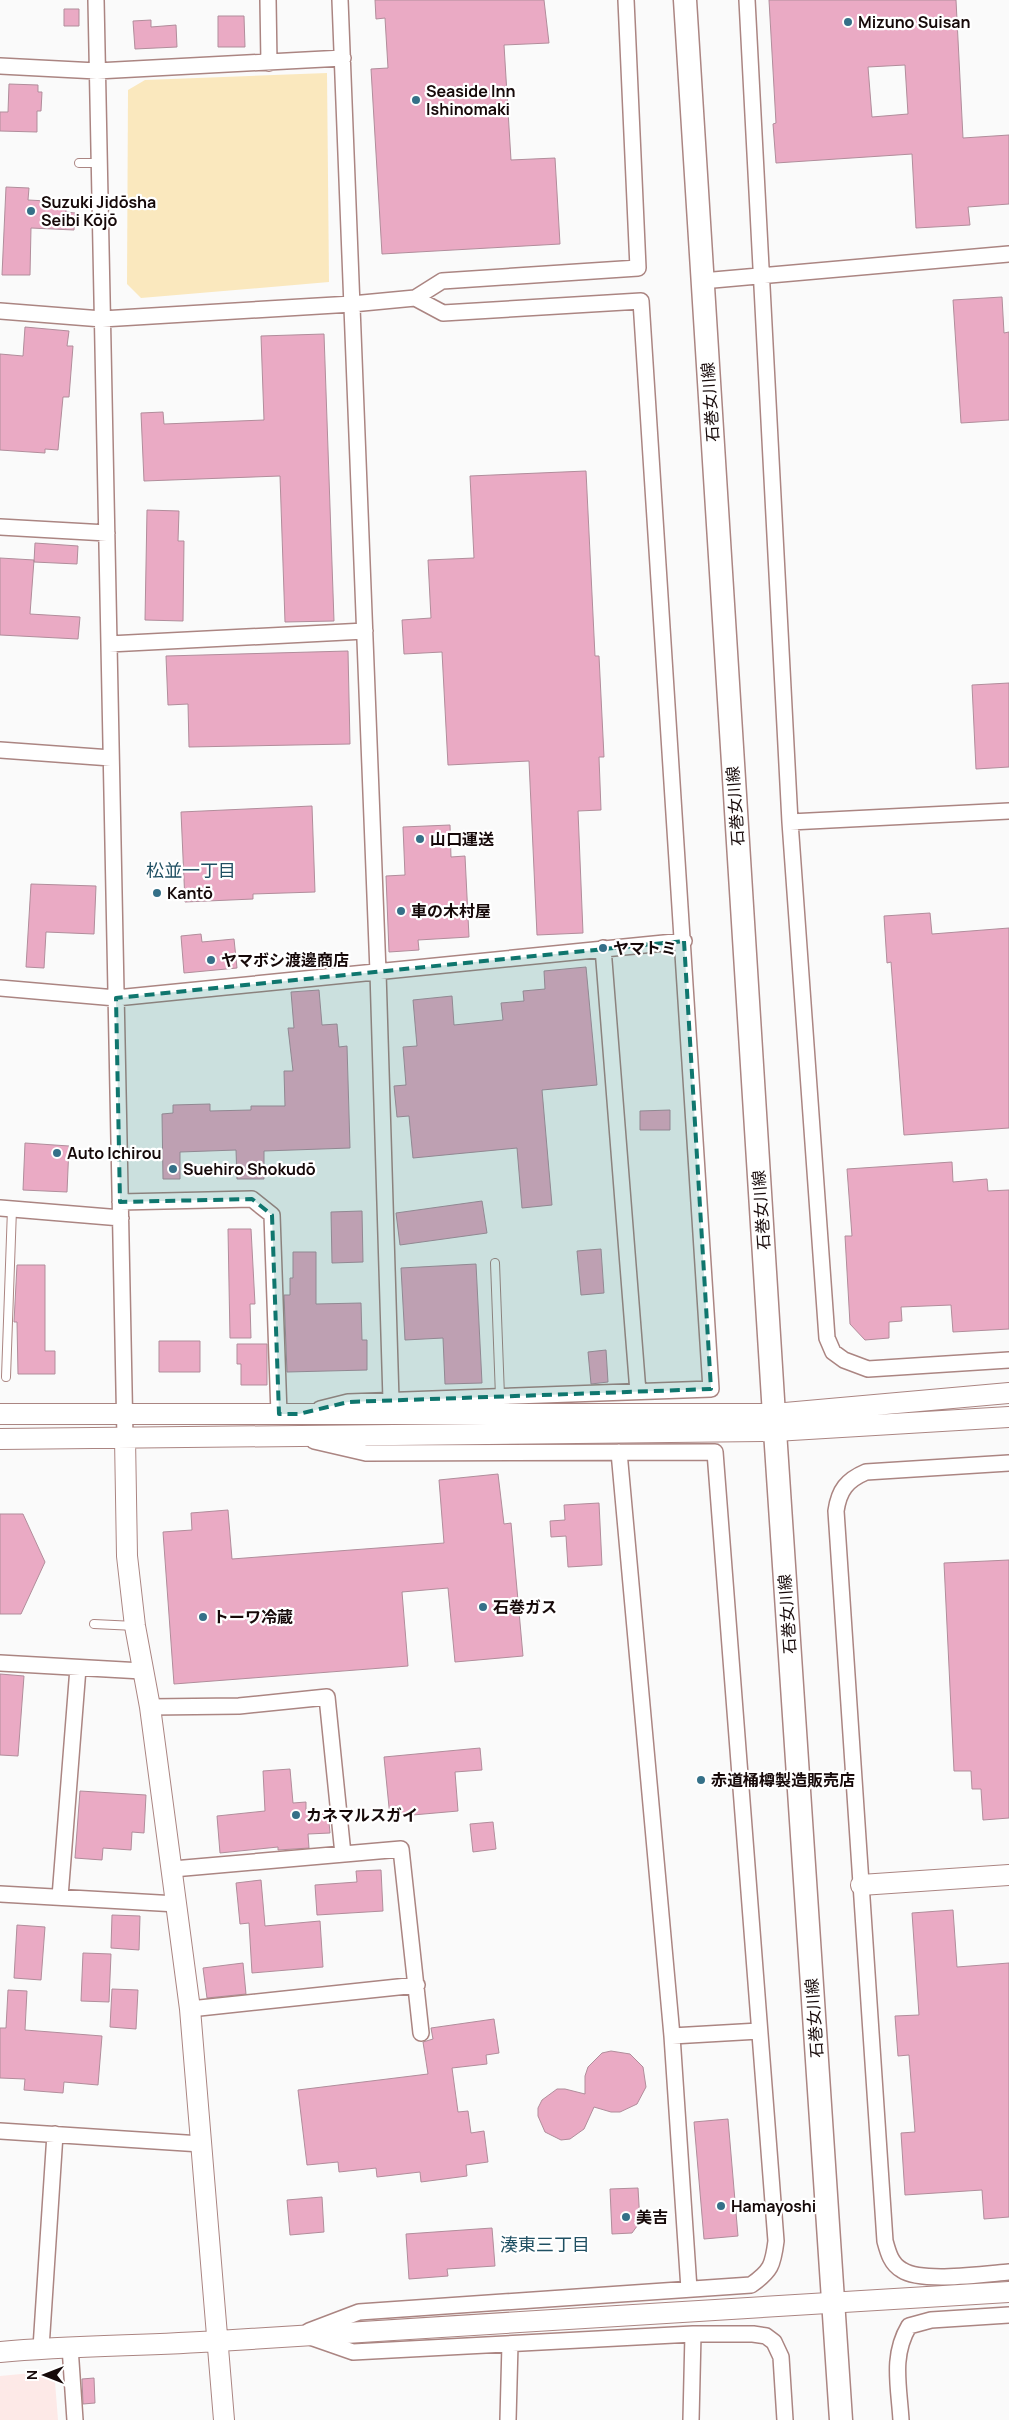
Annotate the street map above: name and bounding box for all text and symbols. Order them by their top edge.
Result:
place label: Mizuno Suisan [858,11,971,33]
marker: Mizuno Suisan [842,16,854,28]
place label: Seaside Inn Ishinomaki [426,80,516,120]
marker: Seaside Inn Ishinomaki [410,94,422,106]
place label: Suzuki Jidōsha Seibi Kōjō [41,191,156,231]
marker: Suzuki Jidōsha Seibi Kōjō [25,205,37,217]
street label: 石巻女川線 [696,361,724,443]
street label: 石巻女川線 [721,765,749,847]
place label: 山口運送 [430,828,494,850]
marker: 山口運送 [414,833,426,845]
district label: 松並一丁目 [146,858,236,882]
place label: Kantō [167,882,213,904]
marker: Kantō [151,887,163,899]
place label: 車の木村屋 [411,900,491,922]
marker: 車の木村屋 [395,905,407,917]
place label: ヤマトミ [613,937,677,959]
marker: ヤマトミ [597,942,609,954]
place label: ヤマボシ渡邊商店 [221,949,349,971]
marker: ヤマボシ渡邊商店 [205,954,217,966]
place label: Auto Ichirou [67,1142,162,1164]
marker: Auto Ichirou [51,1147,63,1159]
place label: Suehiro Shokudō [183,1158,316,1180]
marker: Suehiro Shokudō [167,1163,179,1175]
street label: 石巻女川線 [747,1169,775,1251]
street label: 石巻女川線 [773,1573,801,1655]
place label: 石巻ガス [493,1596,557,1618]
marker: 石巻ガス [477,1601,489,1613]
place label: トーワ冷蔵 [213,1606,293,1628]
marker: トーワ冷蔵 [197,1611,209,1623]
place label: 赤道桶樽製造販売店 [711,1769,855,1791]
marker: 赤道桶樽製造販売店 [695,1774,707,1786]
place label: カネマルスガイ [306,1804,418,1826]
marker: カネマルスガイ [290,1809,302,1821]
street label: 石巻女川線 [800,1977,828,2059]
place label: Hamayoshi [731,2195,816,2217]
marker: Hamayoshi [715,2200,727,2212]
place label: 美吉 [636,2206,668,2228]
marker: 美吉 [620,2211,632,2223]
district label: 湊東三丁目 [500,2232,590,2256]
north arrow [20,2350,70,2400]
text: N [22,2370,41,2380]

